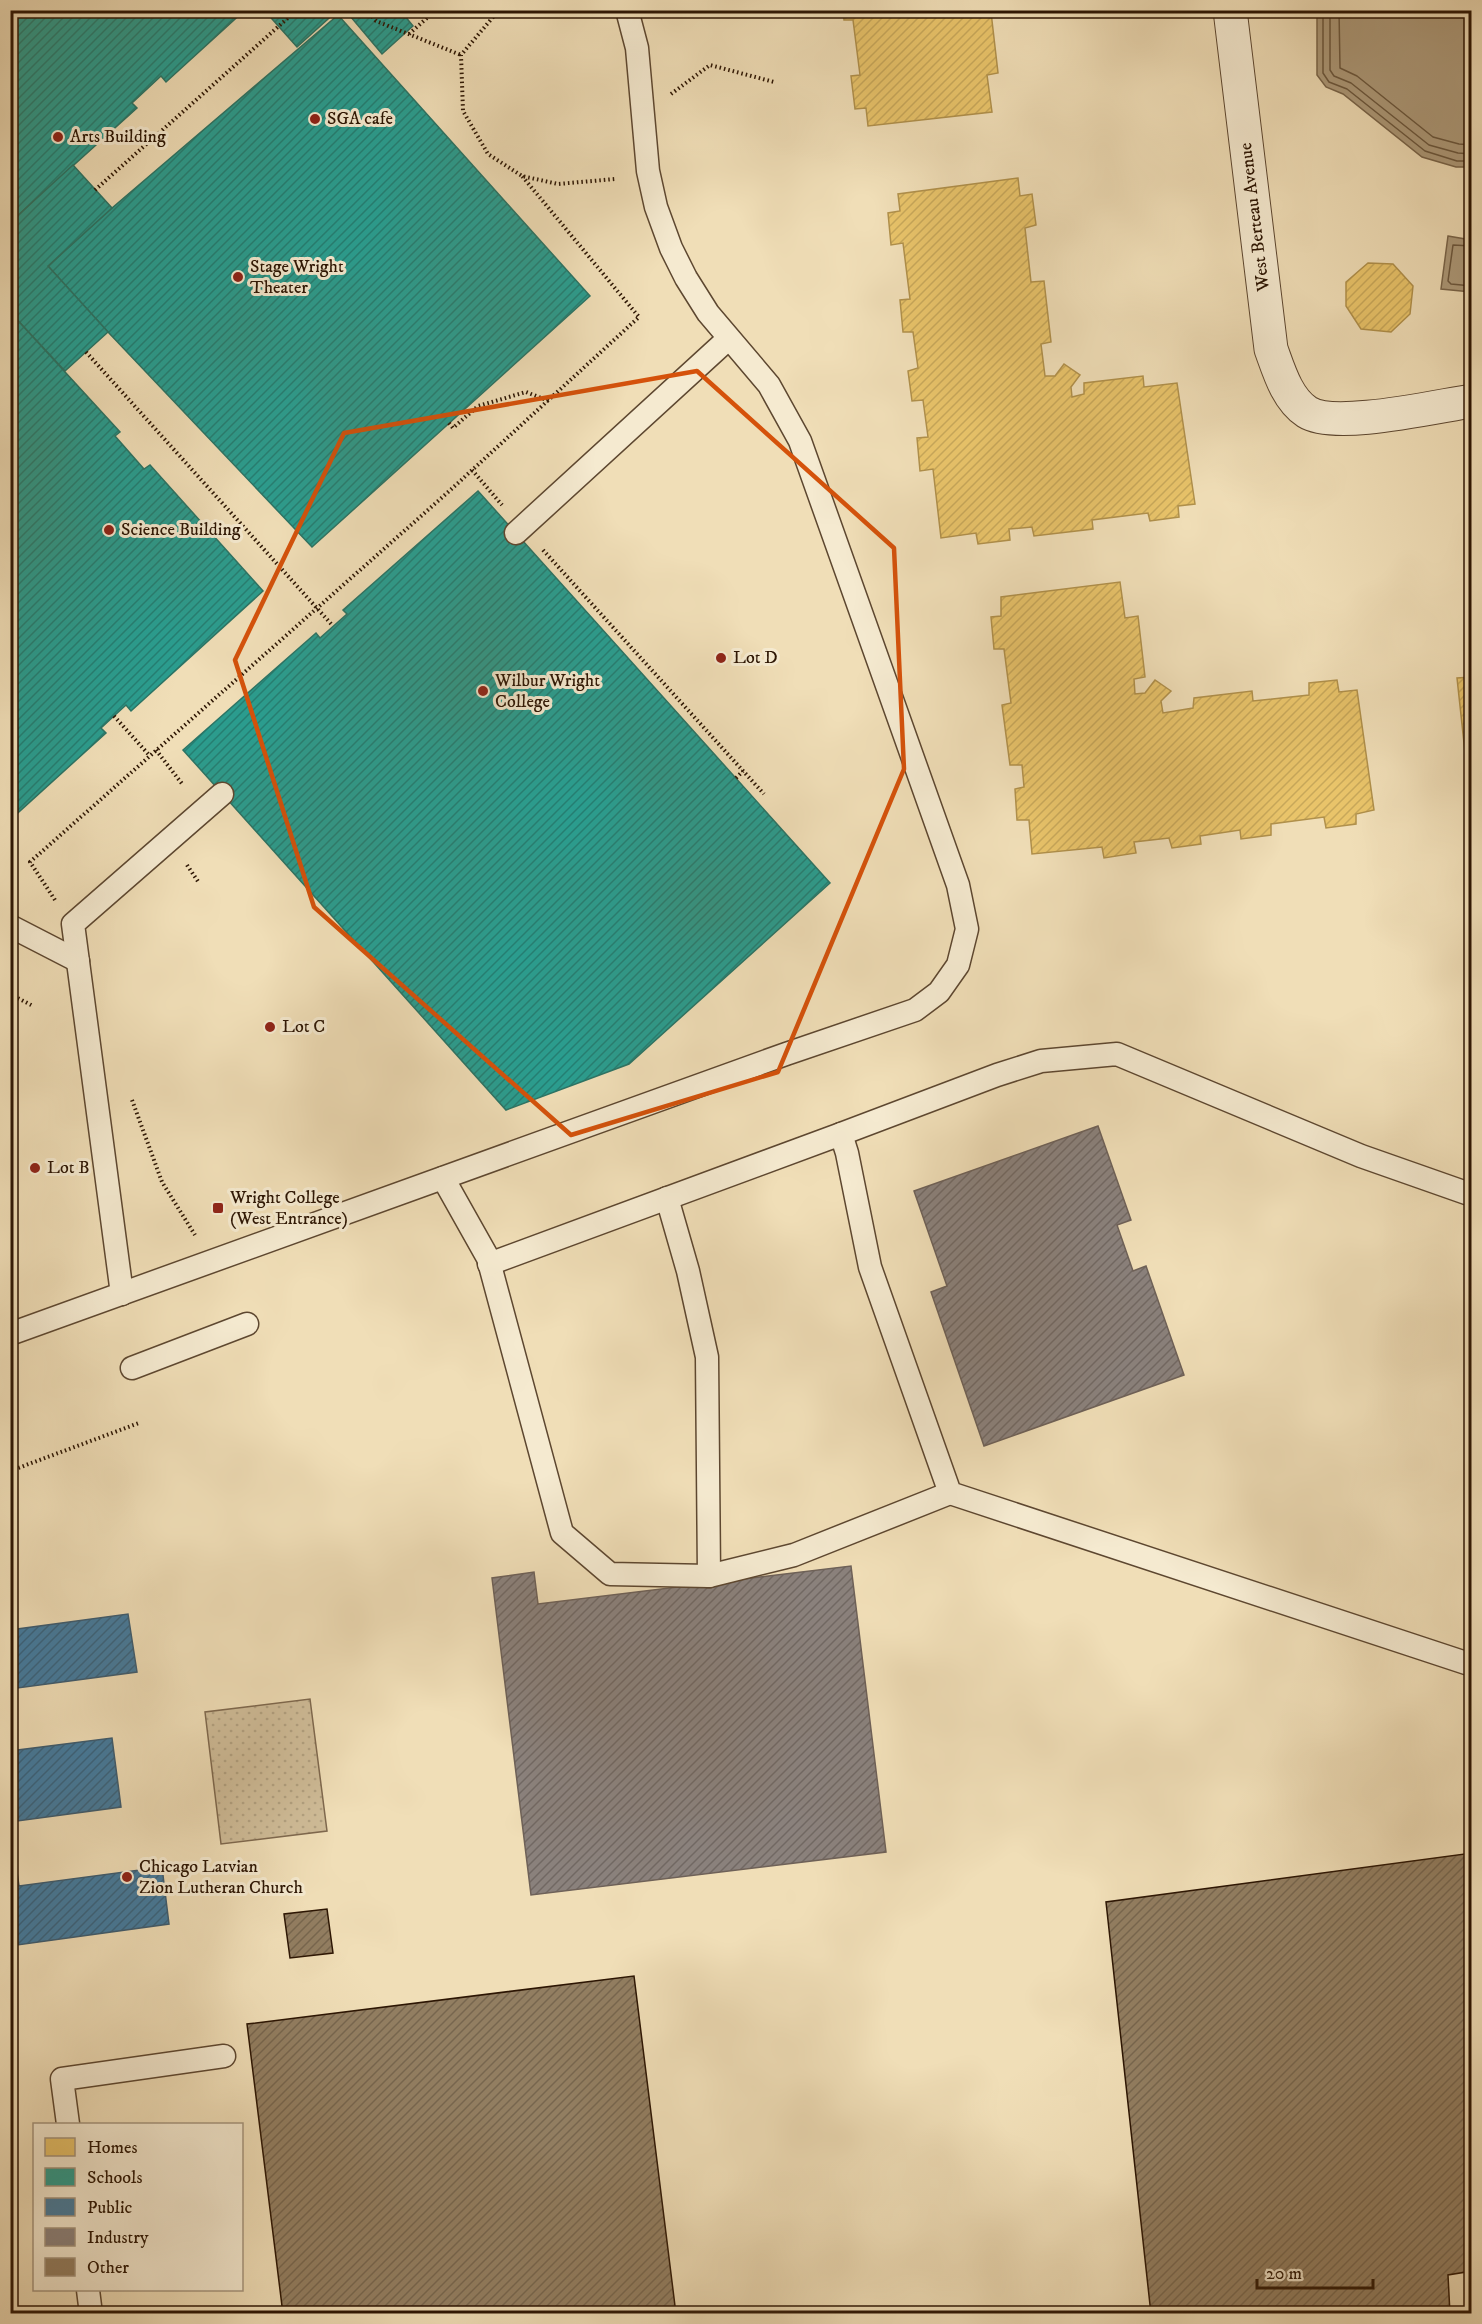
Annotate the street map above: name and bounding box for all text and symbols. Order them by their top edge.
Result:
place label: SGA cafe [327,108,393,130]
marker: SGA cafe [308,112,322,126]
place label: Arts Building [70,126,166,148]
marker: Arts Building [51,130,65,144]
street label: West Berteau Avenue [1235,141,1275,294]
place label: Stage Wright Theater [250,256,344,299]
marker: Stage Wright Theater [231,270,245,284]
place label: Science Building [121,519,241,541]
marker: Science Building [102,523,116,537]
place label: Lot D [733,647,778,669]
marker: Lot D [714,651,728,665]
place label: Wilbur Wright College [494,670,600,713]
marker: Wilbur Wright College [476,684,490,698]
place label: Lot C [282,1016,325,1038]
marker: Lot C [263,1020,277,1034]
place label: Lot B [47,1157,90,1179]
marker: Lot B [28,1161,42,1175]
place label: Wright College (West Entrance) [229,1187,348,1230]
marker: Wright College (West Entrance) [211,1201,225,1215]
place label: Chicago Latvian Zion Lutheran Church [139,1856,303,1899]
marker: Chicago Latvian Zion Lutheran Church [120,1870,134,1884]
legend [33,2123,243,2291]
text: Homes [87,2137,138,2159]
text: Schools [87,2167,142,2189]
text: Public [87,2197,133,2219]
text: Industry [87,2227,149,2249]
scale bar [1257,2252,1372,2290]
text: Other [87,2257,129,2279]
text: 20 m [1266,2263,1302,2285]

